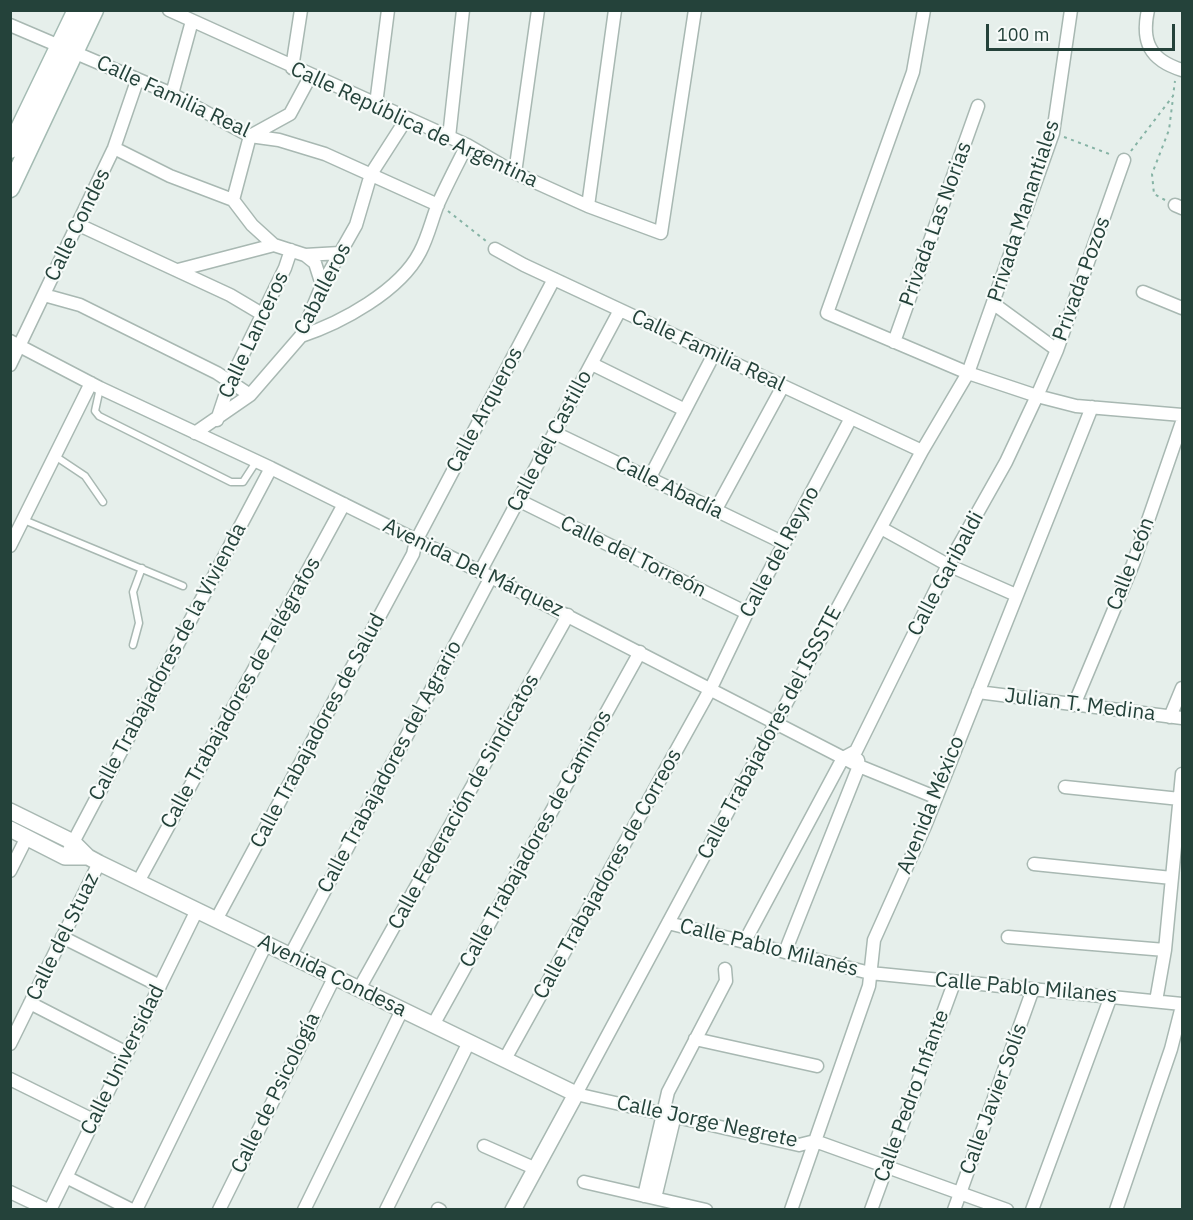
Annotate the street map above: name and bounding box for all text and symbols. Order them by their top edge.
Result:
scale bar [989,12,1178,50]
text: 100 m [997,23,1049,46]
street label: Calle Familia Real [92,50,254,144]
street label: Calle República de Argentina [286,56,542,194]
street label: Privada Manantiales [983,117,1065,305]
street label: Privada Las Norias [895,138,977,310]
street label: Calle Condes [40,164,116,286]
street label: Privada Pozos [1048,213,1116,345]
street label: Caballeros [289,239,357,339]
street label: Calle Lanceros [214,267,294,403]
street label: Calle Familia Real [627,304,789,398]
street label: Calle Arqueros [441,343,529,477]
street label: Calle del Castillo [502,366,598,516]
street label: Calle Abadía [611,451,727,525]
street label: Calle del Reyno [735,482,825,622]
street label: Calle Garibaldi [903,507,989,641]
street label: Calle del Torreón [556,511,710,603]
street label: Avenida Del Márquez [379,513,567,623]
street label: Calle León [1102,514,1160,614]
street label: Calle Trabajadores de la Vivienda [84,519,252,805]
street label: Calle Trabajadores de Telégrafos [156,553,326,833]
street label: Calle Trabajadores del ISSSTE [692,602,848,864]
street label: Calle Trabajadores de Salud [245,609,391,853]
street label: Calle Trabajadores del Agrario [313,636,467,898]
street label: Calle Federación de Sindicatos [383,670,545,934]
street label: Julian T. Medina [1003,683,1157,727]
street label: Calle Trabajadores de Caminos [455,706,617,972]
street label: Avenida México [892,732,970,878]
street label: Calle Trabajadores de Correos [529,744,687,1004]
street label: Calle del Stuaz [21,869,105,1005]
street label: Calle Pablo Milanés [677,914,861,982]
street label: Avenida Condesa [254,929,410,1023]
street label: Calle Pablo Milanes [934,967,1118,1009]
street label: Calle Universidad [76,981,170,1139]
street label: Calle Pedro Infante [869,1006,955,1186]
street label: Calle de Psicología [226,1008,326,1178]
street label: Calle Javier Solís [955,1020,1033,1178]
street label: Calle Jorge Negrete [614,1090,800,1154]

